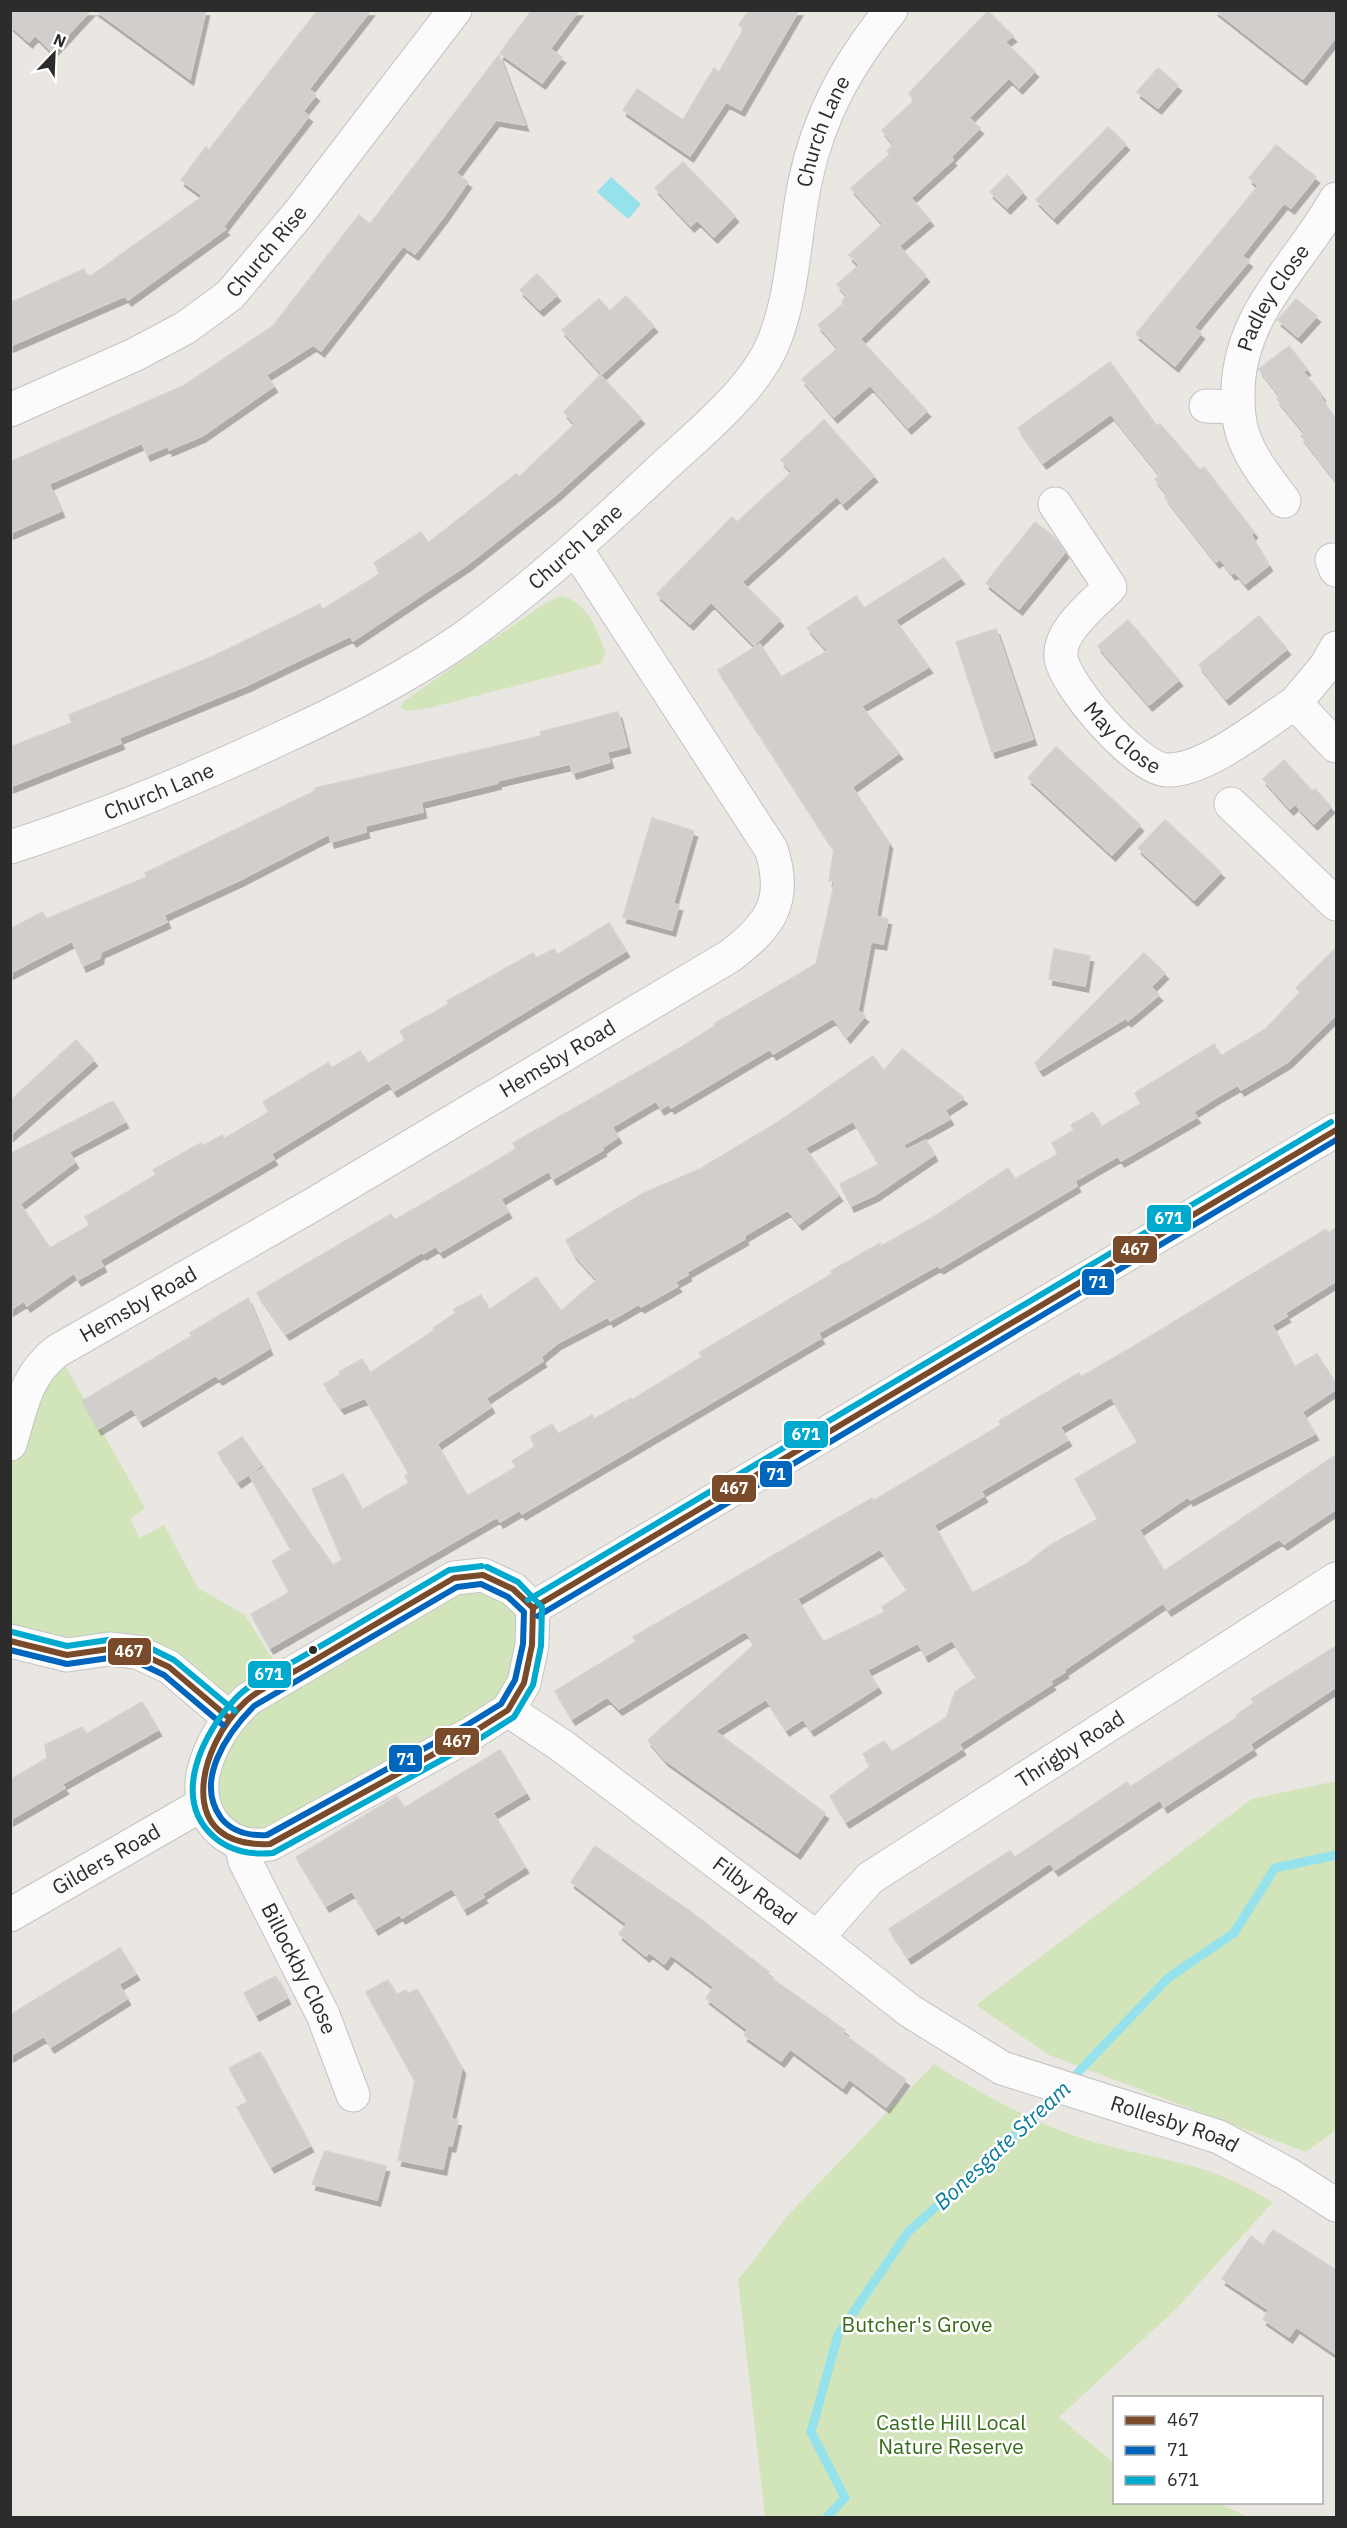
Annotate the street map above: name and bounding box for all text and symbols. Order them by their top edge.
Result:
north arrow [24,24,84,84]
text: N [51,29,69,52]
street label: Church Lane [789,70,856,189]
street label: Church Rise [219,199,313,303]
street label: Padley Close [1230,238,1315,355]
street label: Church Lane [522,497,628,595]
street label: May Close [1078,695,1166,780]
street label: Church Lane [99,755,218,826]
street label: Hemsby Road [494,1012,620,1103]
line badge: 671 [1146,1204,1192,1233]
text: 671 [1155,1208,1184,1228]
line badge: 467 [1112,1235,1158,1264]
text: 467 [1121,1239,1149,1259]
street label: Hemsby Road [74,1259,202,1348]
line badge: 71 [1081,1268,1115,1296]
text: 71 [1088,1272,1108,1292]
line badge: 671 [783,1420,829,1449]
text: 671 [792,1424,821,1444]
line badge: 71 [759,1460,793,1488]
text: 71 [766,1464,786,1484]
line badge: 467 [711,1474,757,1503]
text: 467 [720,1478,748,1498]
line badge: 467 [107,1637,152,1666]
text: 467 [115,1641,143,1661]
unlabelled marker [307,1644,319,1656]
line badge: 671 [247,1660,292,1689]
text: 671 [255,1664,284,1684]
street label: Thrigby Road [1010,1703,1129,1794]
line badge: 467 [434,1727,480,1756]
text: 467 [443,1731,471,1751]
line badge: 71 [388,1744,423,1773]
text: 71 [396,1749,416,1769]
street label: Gilders Road [47,1817,165,1901]
street label: Filby Road [707,1849,803,1931]
street label: Billockby Close [255,1898,344,2038]
water label: Bonesgate Stream [927,2074,1076,2216]
street label: Rollesby Road [1107,2088,1244,2158]
park label: Butcher's Grove [841,2310,993,2338]
legend [1113,2396,1323,2504]
park label: Castle Hill Local Nature Reserve [876,2408,1026,2460]
text: 467 [1167,2408,1199,2431]
text: 71 [1167,2438,1189,2461]
text: 671 [1167,2468,1199,2491]

